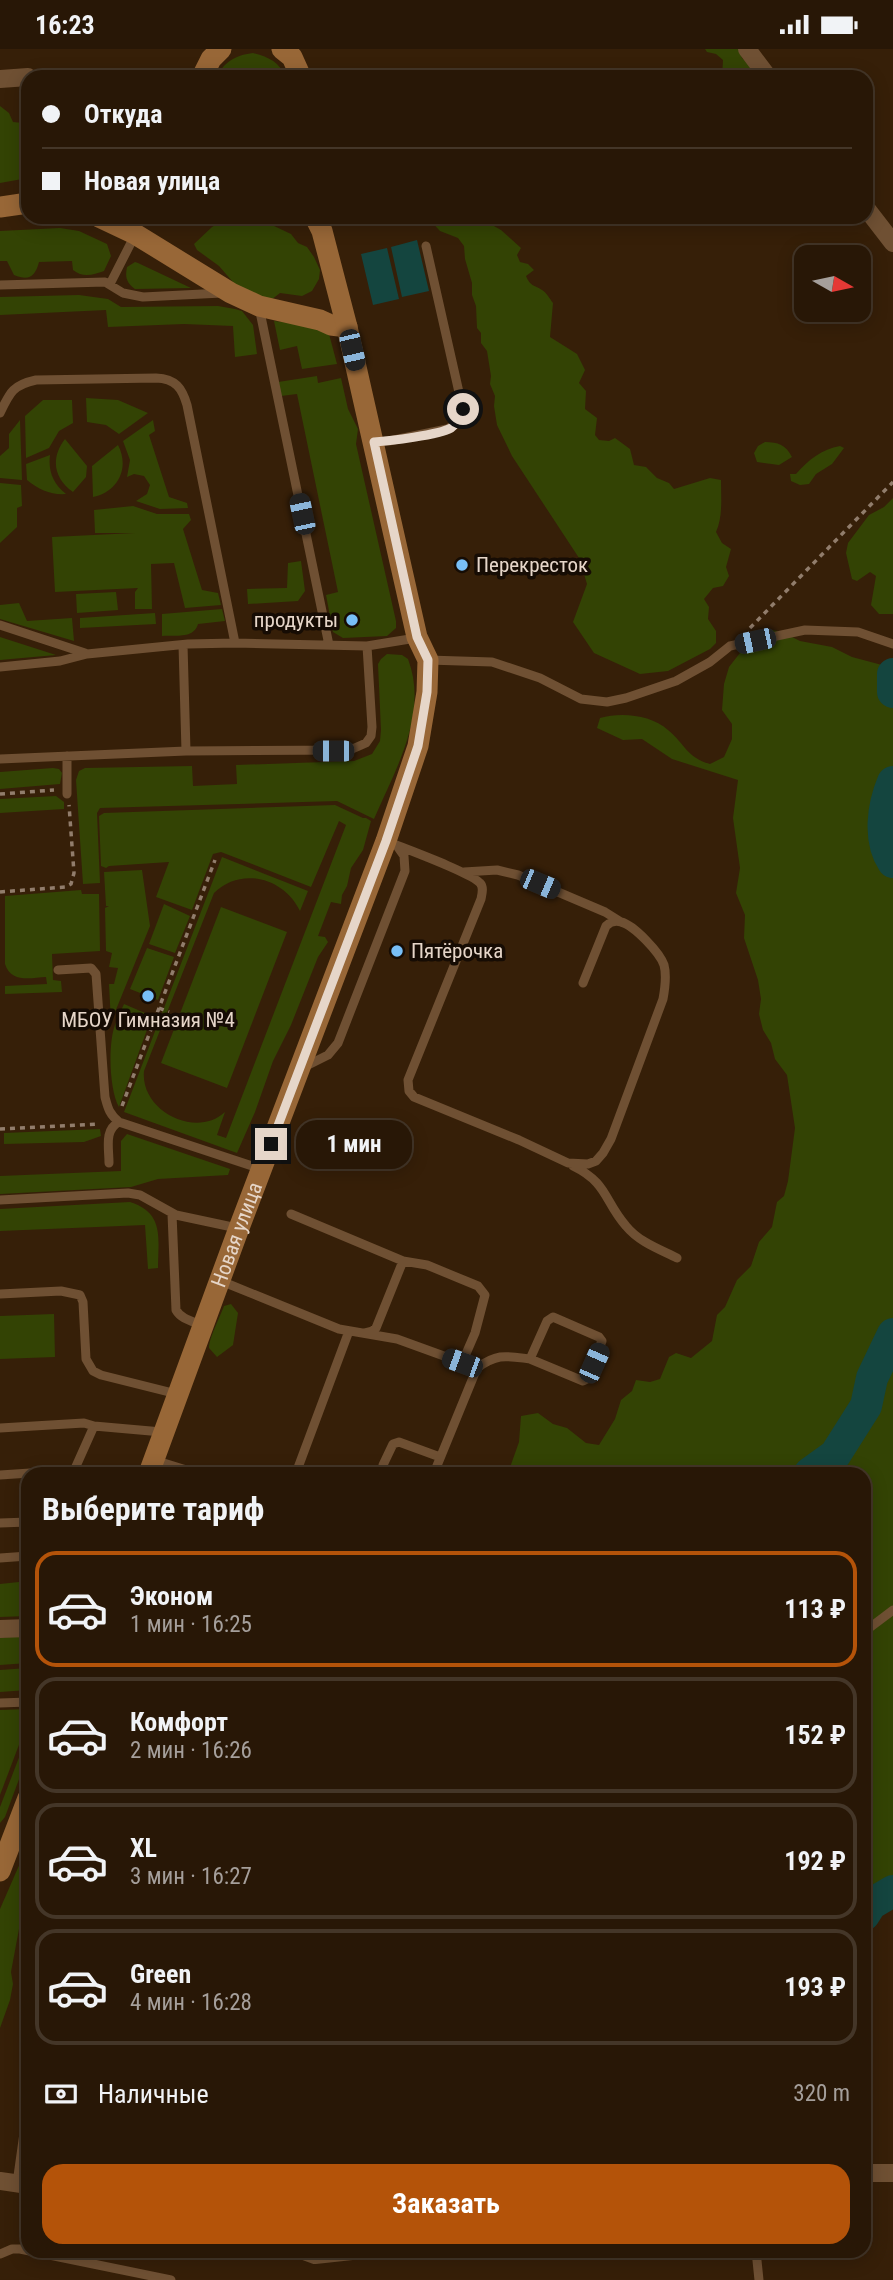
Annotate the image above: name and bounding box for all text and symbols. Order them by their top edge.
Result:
text: 16:23 [35,10,95,40]
text: Откуда [84,99,162,129]
text: Новая улица [84,166,220,196]
north arrow [794,245,872,322]
map controls [794,245,871,322]
car [338,327,367,373]
route start [447,393,479,425]
car [288,491,317,537]
place label: Перекресток [476,553,588,577]
marker: Перекресток [454,557,470,573]
place label: продукты [254,608,338,632]
marker: продукты [344,612,360,628]
car [733,626,778,656]
car [313,741,355,762]
car [517,866,564,902]
place label: Пятёрочка [411,939,503,963]
marker: Пятёрочка [389,943,405,959]
marker: МБОУ Гимназия №4 [140,988,156,1004]
place label: МБОУ Гимназия №4 [61,1008,235,1032]
callout: 1 мин [296,1119,411,1169]
route end [255,1128,287,1160]
text: 1 мин [326,1131,382,1158]
street label: Новая улица [206,1179,267,1290]
car [576,1340,613,1386]
car [439,1346,486,1380]
text: Выберите тариф [42,1490,264,1528]
icon: car [46,1578,109,1641]
text: Эконом [130,1581,213,1611]
text: 113 ₽ [784,1594,846,1624]
text: 1 мин · 16:25 [130,1611,252,1638]
icon: car [46,1704,109,1767]
text: Комфорт [130,1707,228,1737]
text: 152 ₽ [784,1720,846,1750]
text: 2 мин · 16:26 [130,1737,252,1764]
icon: car [46,1830,109,1893]
text: XL [130,1833,157,1863]
text: 192 ₽ [784,1846,846,1876]
text: 3 мин · 16:27 [130,1863,252,1890]
icon: car [46,1956,109,2019]
text: Green [130,1959,191,1989]
text: 193 ₽ [784,1972,846,2002]
text: 4 мин · 16:28 [130,1989,252,2016]
icon: cash [42,2075,80,2113]
text: Наличные [98,2079,209,2109]
text: 320 m [793,2080,850,2107]
button: Заказать [42,2164,850,2244]

